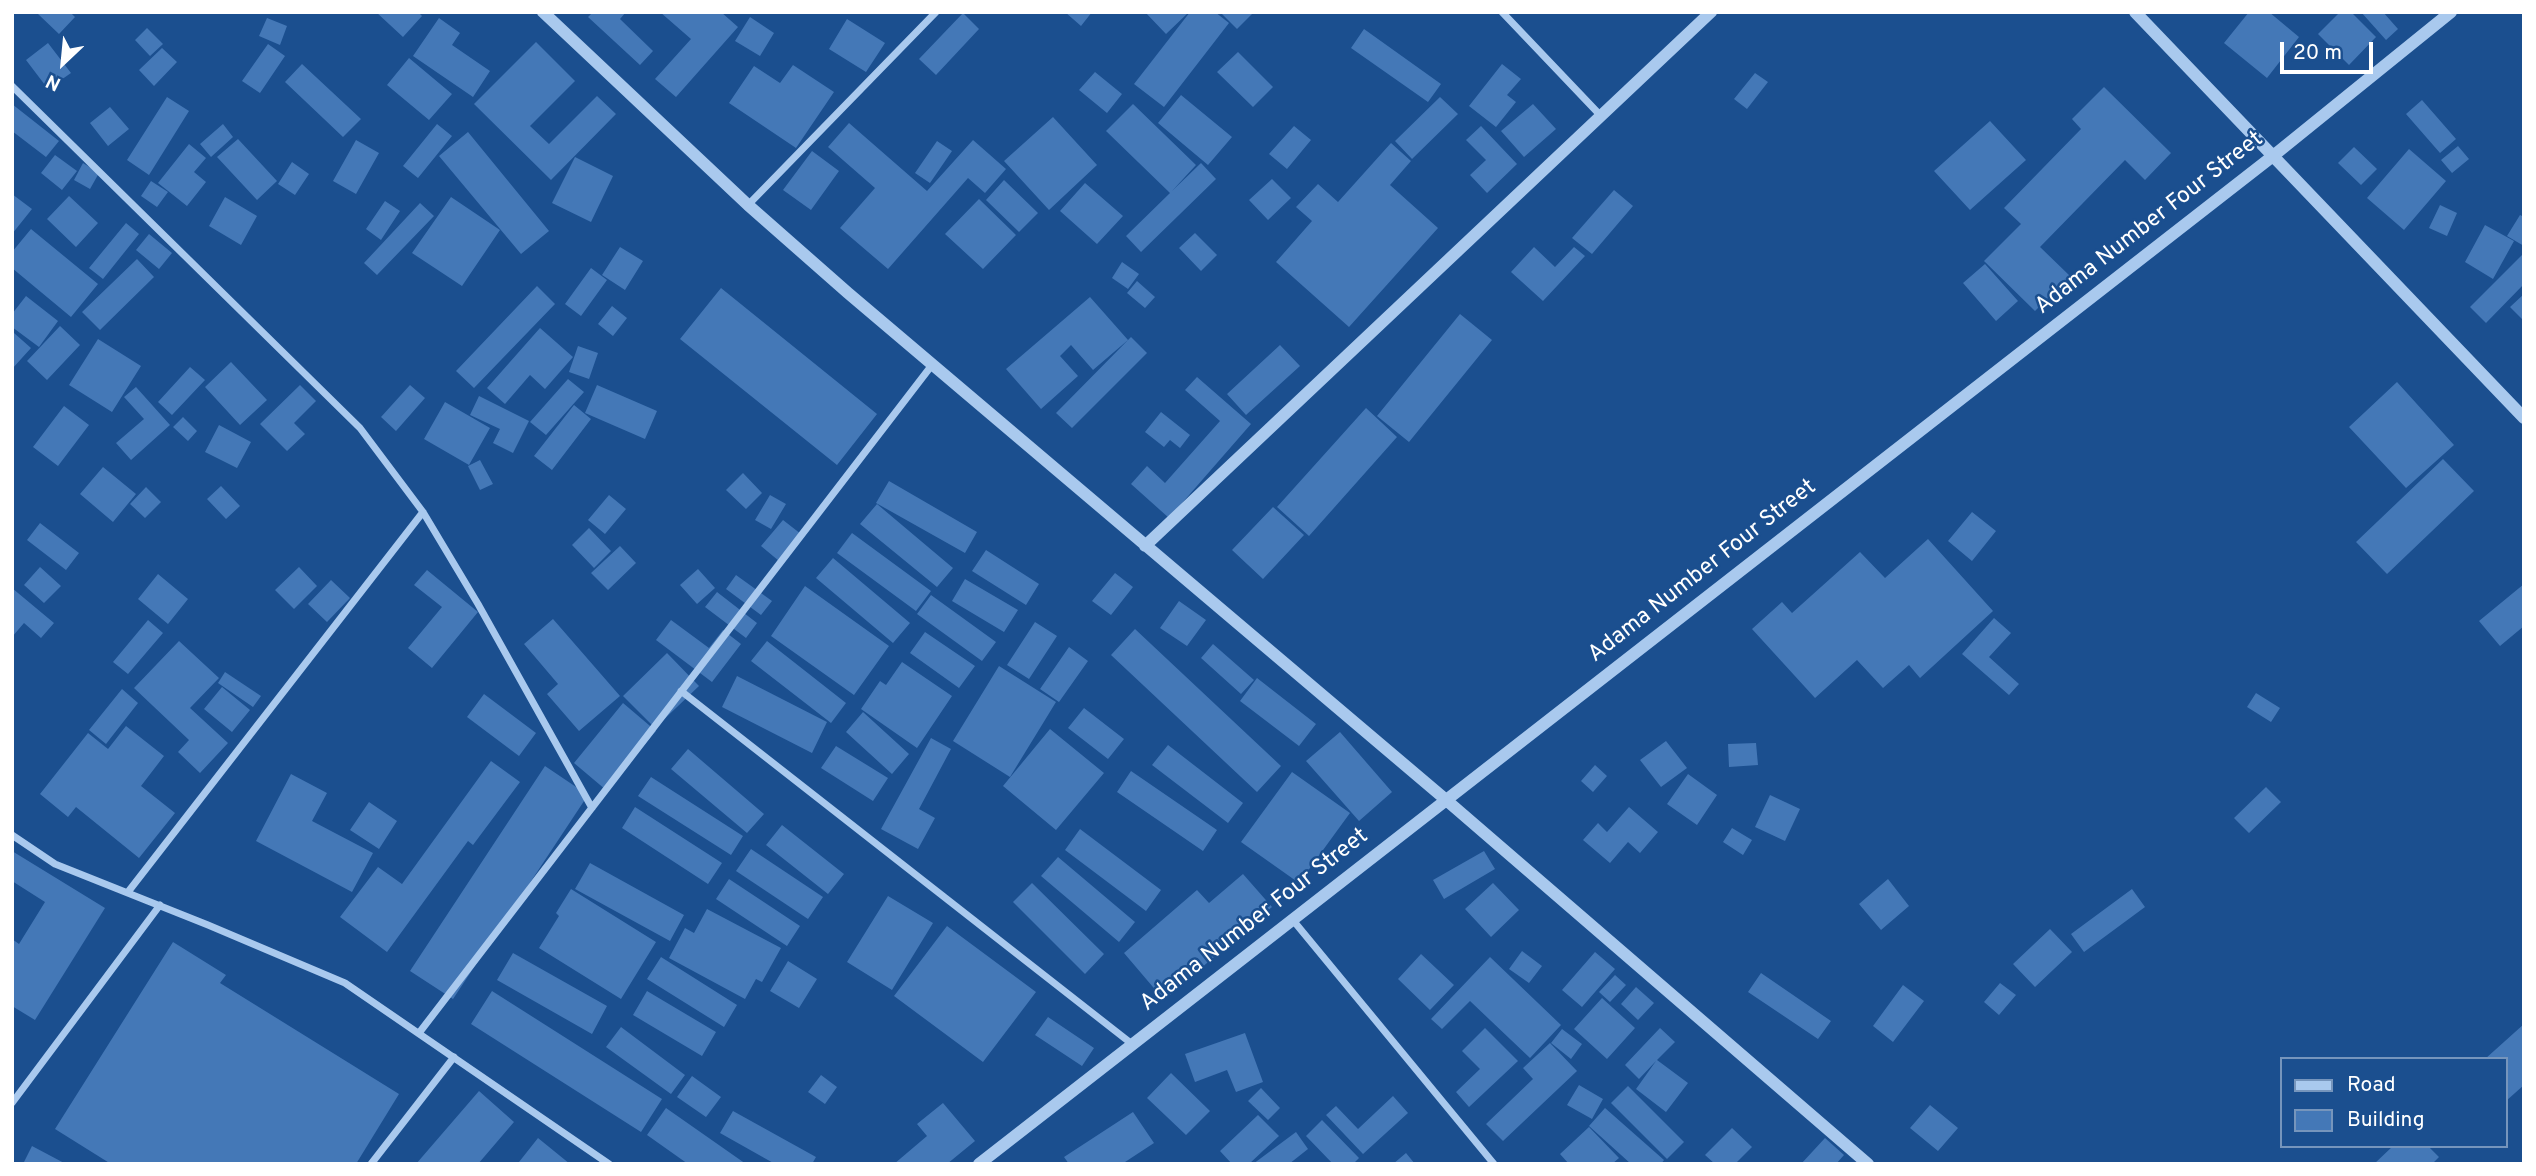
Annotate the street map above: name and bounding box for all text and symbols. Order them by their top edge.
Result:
north arrow [28,28,98,98]
scale bar [2284,28,2377,72]
text: 20 m [2293,40,2342,67]
text: N [42,68,65,96]
street label: Adama Number Four Street [2031,126,2269,322]
street label: Adama Number Four Street [1584,474,1822,670]
street label: Adama Number Four Street [1136,823,1374,1019]
legend [2280,1057,2508,1148]
text: Road [2347,1072,2396,1099]
text: Building [2347,1107,2425,1134]

